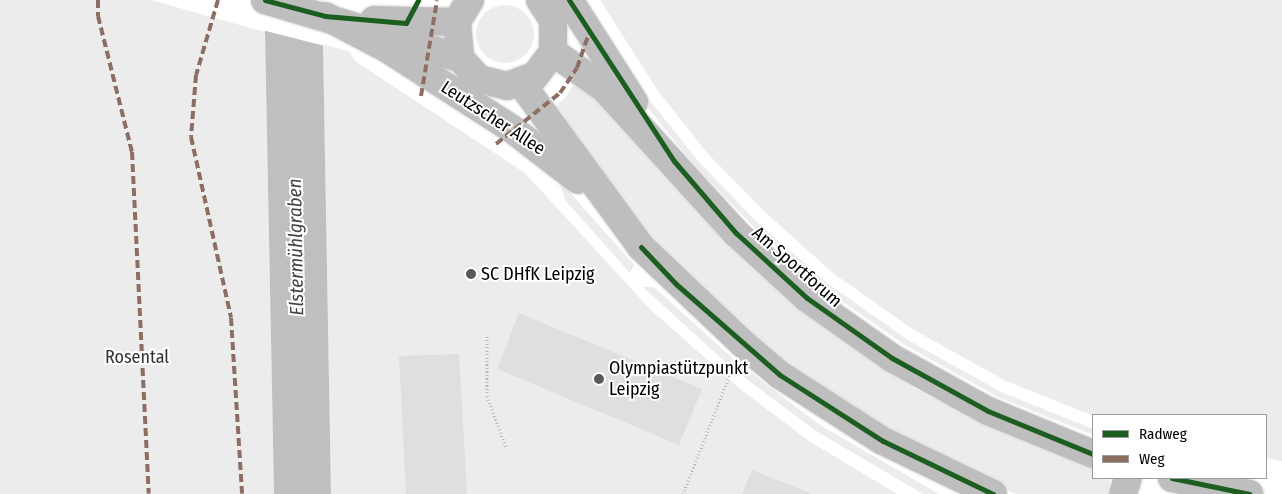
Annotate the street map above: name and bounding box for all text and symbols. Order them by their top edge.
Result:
street label: Leutzscher Allee [437,76,549,160]
water label: Elstermühlgraben [283,178,309,316]
street label: Am Sportforum [748,222,846,312]
place label: SC DHfK Leipzig [481,263,594,285]
marker: SC DHfK Leipzig [465,268,477,280]
park label: Rosental [105,346,169,368]
place label: Olympiastützpunkt Leipzig [609,358,748,400]
marker: Olympiastützpunkt Leipzig [593,373,605,385]
legend [1092,414,1267,479]
text: Radweg [1139,425,1187,443]
text: Weg [1139,450,1165,468]

